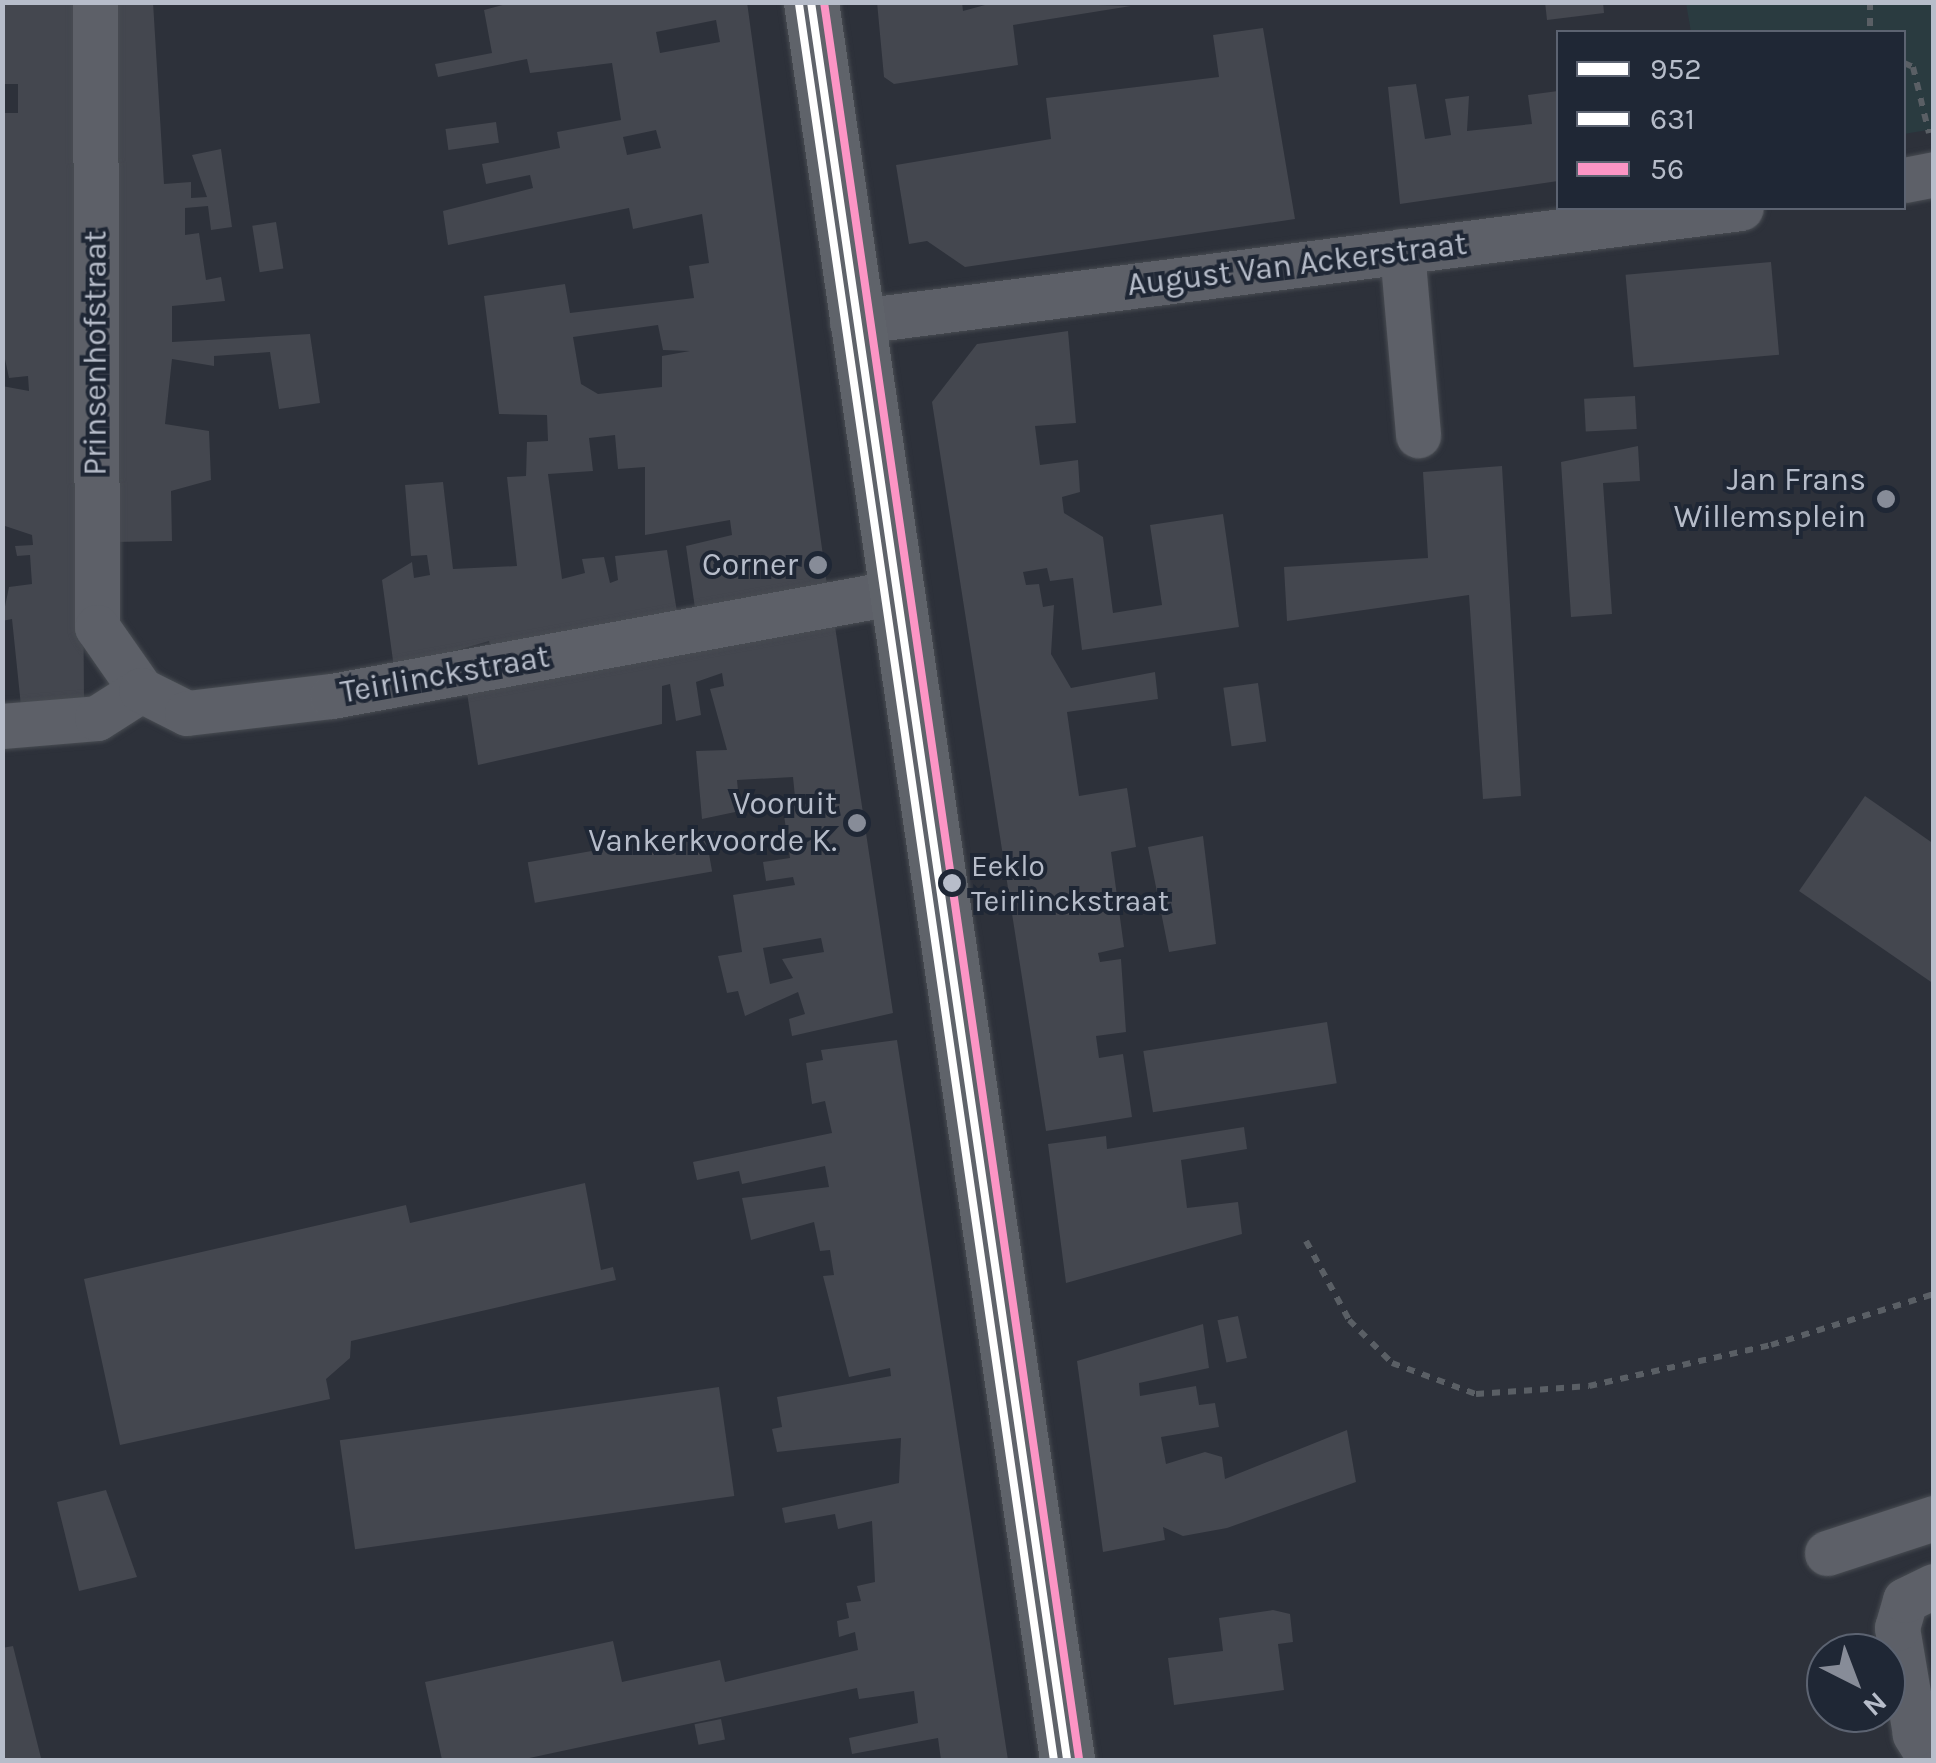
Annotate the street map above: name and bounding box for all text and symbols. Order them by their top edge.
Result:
legend [1556,30,1906,210]
text: 952 [1650,51,1702,87]
text: 631 [1650,101,1695,137]
text: 56 [1650,151,1684,187]
street label: August Van Ackerstraat [1125,225,1469,305]
street label: Prinsenhofstraat [77,230,115,476]
place label: Jan Frans Willemsplein [1674,462,1866,537]
marker: Jan Frans Willemsplein [1875,488,1897,510]
place label: Corner [702,546,798,584]
marker: Corner [807,554,829,576]
street label: Teirlinckstraat [338,638,552,712]
place label: Vooruit Vankerkvoorde K. [588,786,837,861]
marker: Vooruit Vankerkvoorde K. [846,812,868,834]
place label: Eeklo Teirlinckstraat [971,848,1169,918]
marker: Eeklo Teirlinckstraat [942,873,962,893]
north arrow [1806,1633,1906,1733]
text: N [1857,1685,1894,1723]

